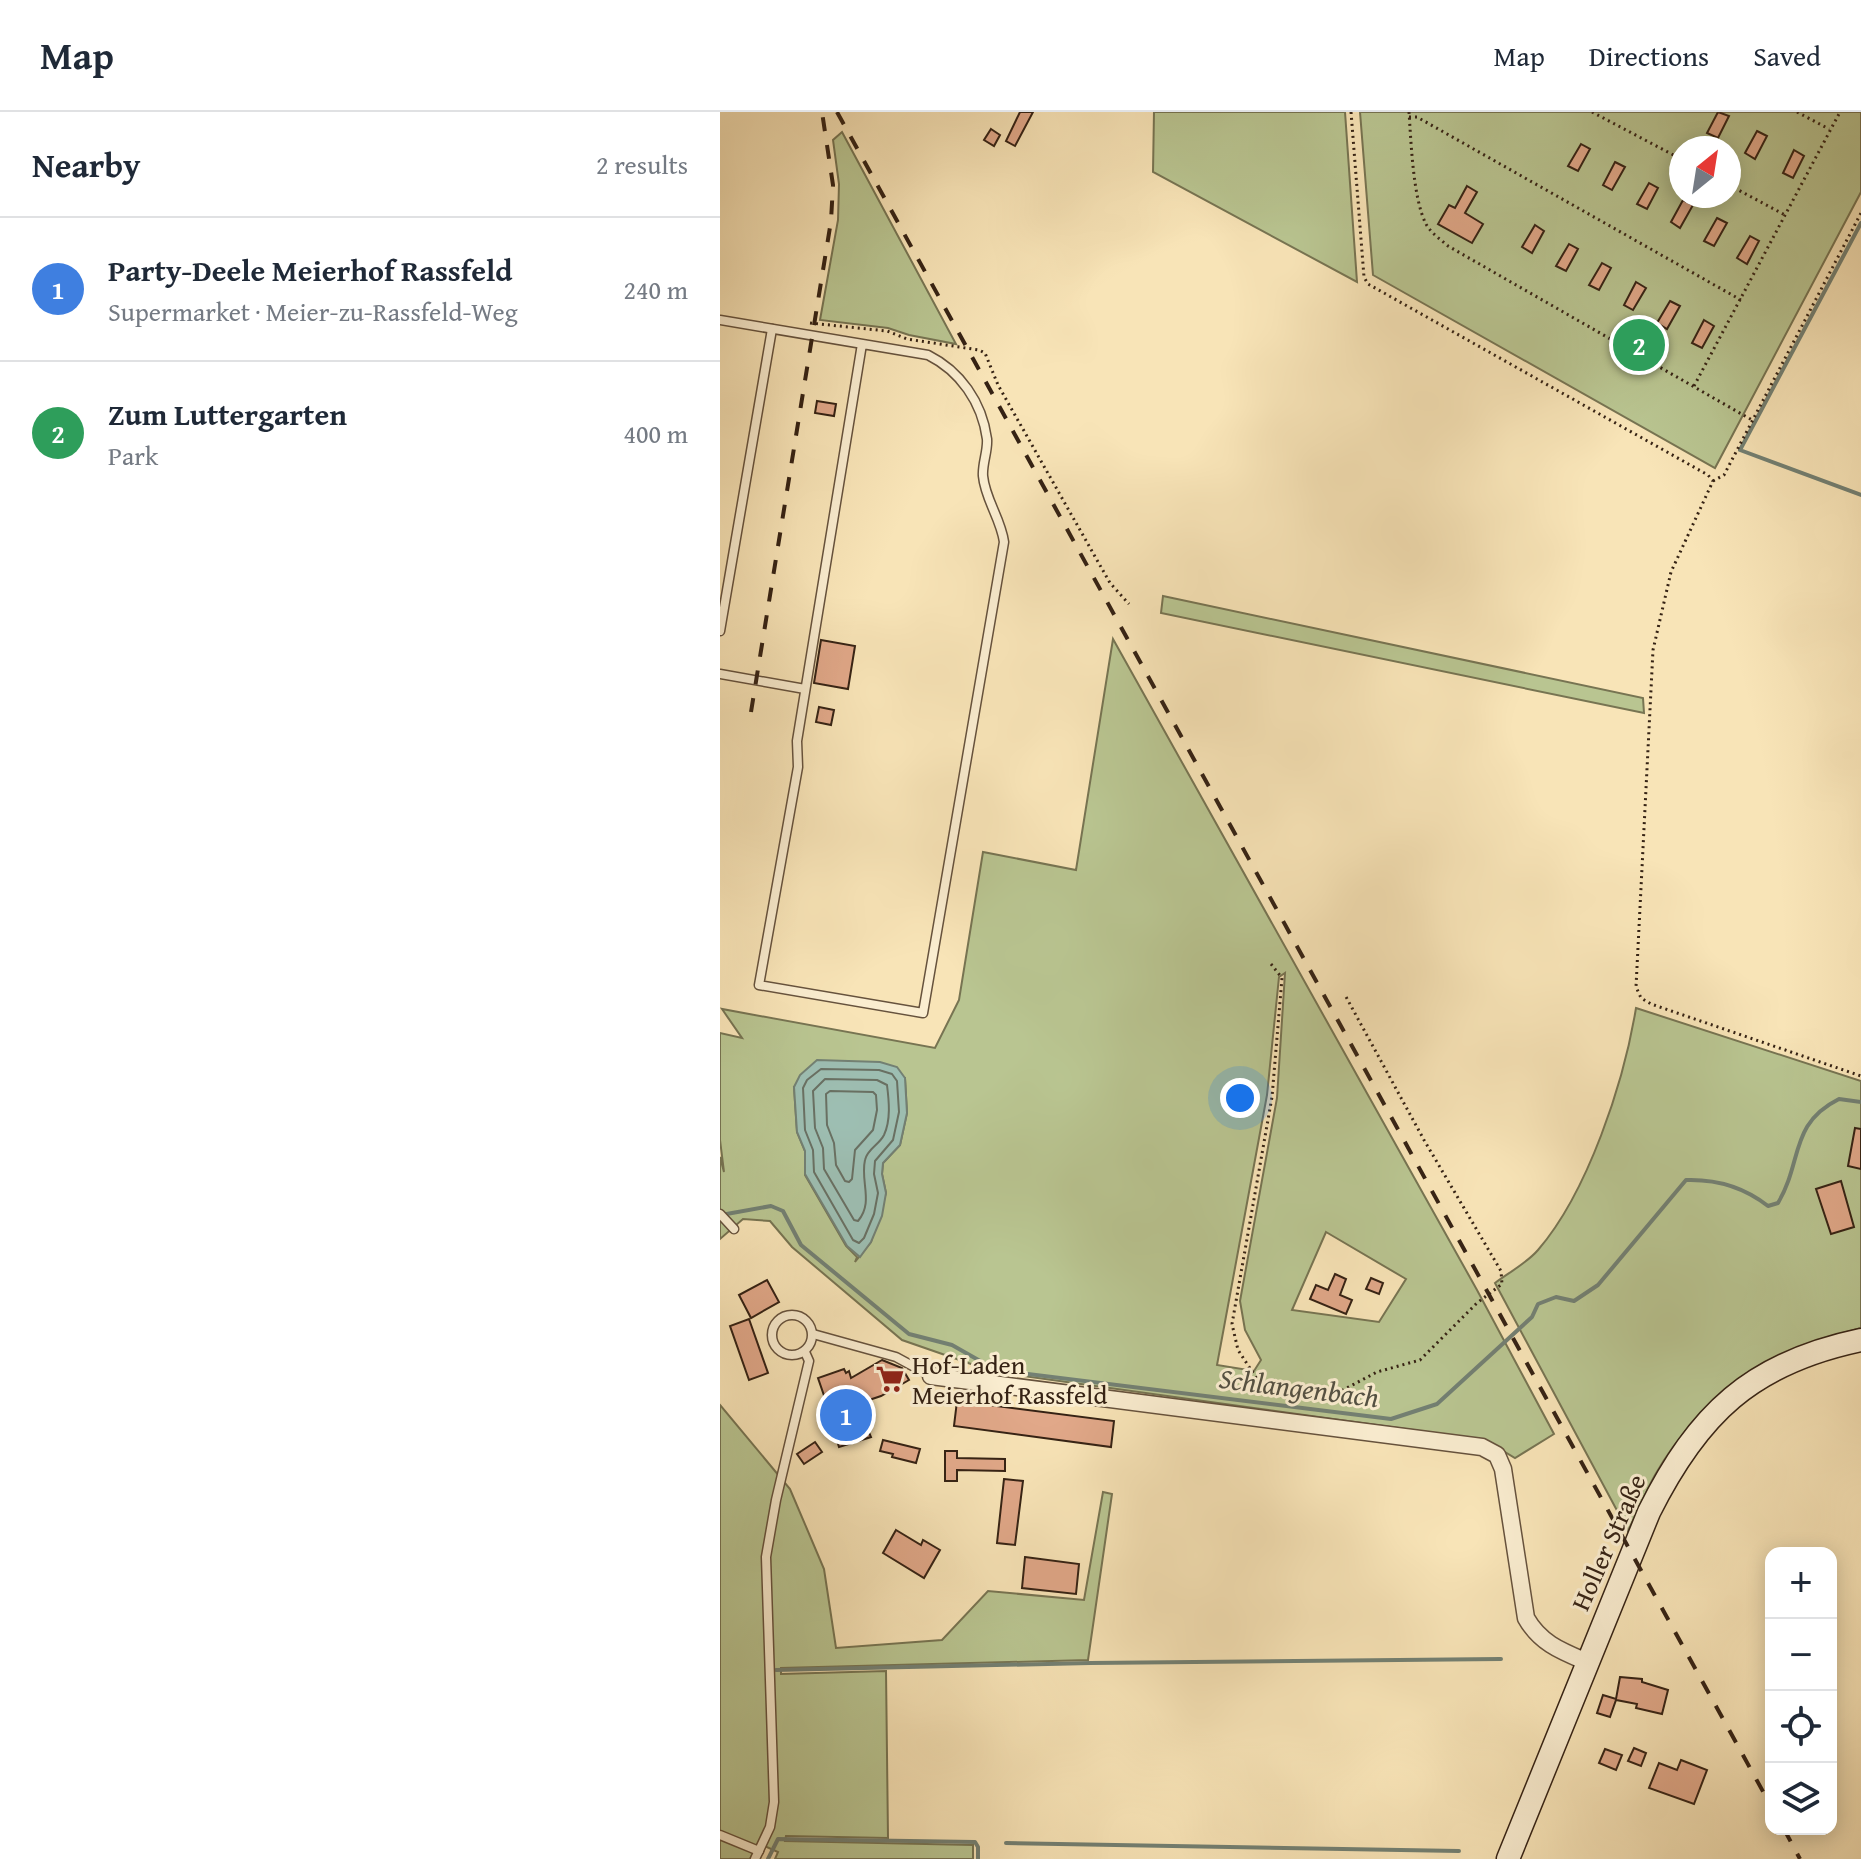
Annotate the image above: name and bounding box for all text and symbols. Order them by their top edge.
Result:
text: Map [40,27,114,83]
text: Map [1493,35,1545,76]
text: Directions [1589,35,1709,76]
text: Saved [1753,35,1821,76]
north arrow [1669,136,1741,208]
text: Nearby [32,140,141,189]
text: 2 results [596,145,688,184]
text: Party-Deele Meierhof Rassfeld [108,248,512,292]
text: 1 [51,270,65,309]
text: 240 m [623,270,688,309]
text: Supermarket · Meier-zu-Rassfeld-Weg [108,292,518,331]
pin: 2 [1613,315,1665,375]
text: Zum Luttergarten [108,392,347,436]
text: 2 [51,414,65,453]
text: 400 m [623,414,688,453]
text: Park [108,436,158,475]
your location [1220,1078,1260,1118]
place label: Hof-Laden Meierhof Rassfeld [912,1345,1107,1414]
water label: Schlangenbach [1217,1357,1381,1417]
supermarket icon: Hof-Laden Meierhof Rassfeld [875,1364,905,1394]
pin: 1 [820,1385,872,1445]
street label: Holler Straße [1561,1467,1655,1617]
map controls [1765,1547,1837,1835]
button: + [1765,1547,1837,1619]
button: − [1765,1619,1837,1691]
button: locate [1765,1691,1837,1763]
button: layers [1765,1763,1837,1835]

